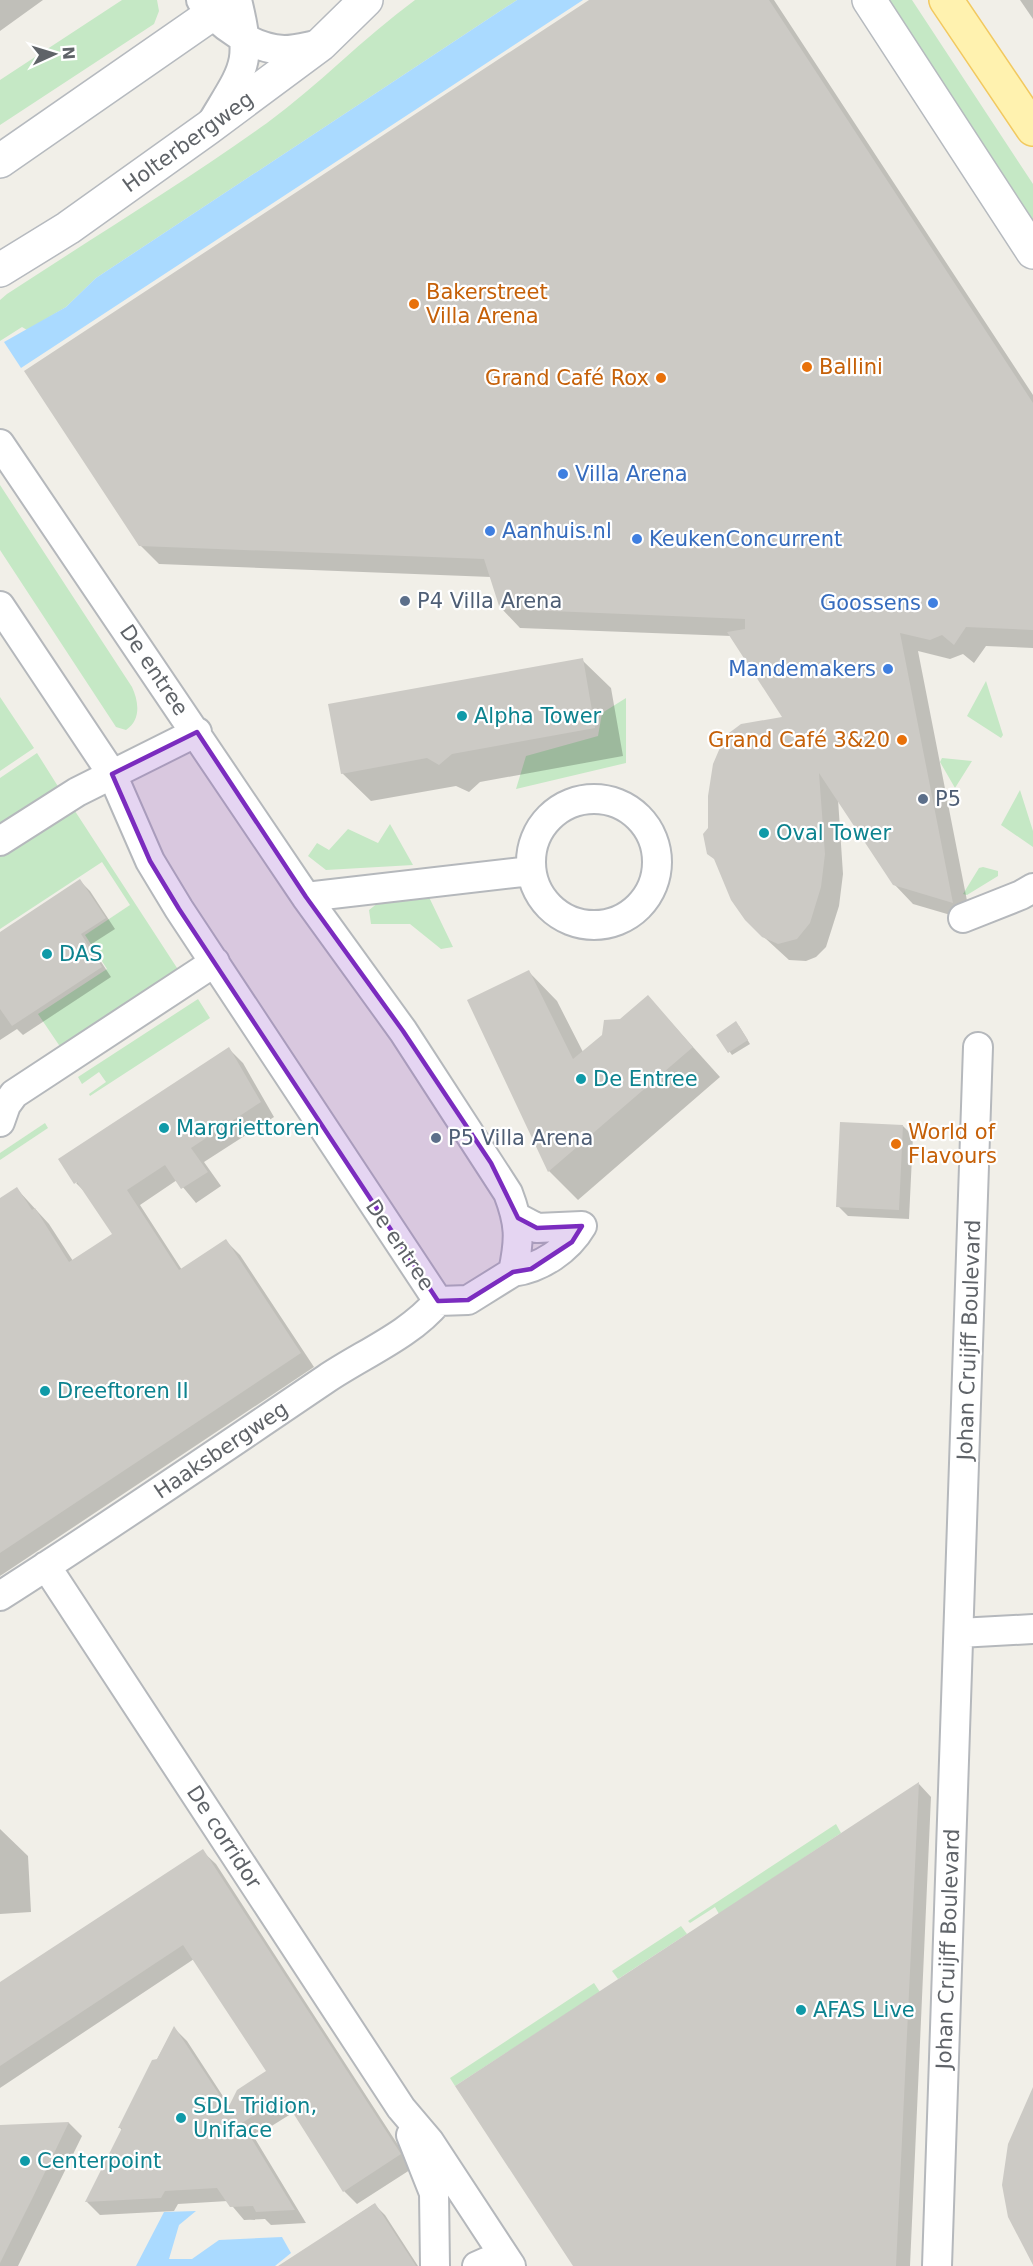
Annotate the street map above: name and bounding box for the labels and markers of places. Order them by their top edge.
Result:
place label: Bakerstreet Villa Arena [426,280,548,328]
marker: Bakerstreet Villa Arena [407,297,421,311]
place label: Ballini [819,355,883,379]
marker: Ballini [800,360,814,374]
place label: Grand Café Rox [485,366,649,390]
marker: Grand Café Rox [654,371,668,385]
place label: Villa Arena [575,462,688,486]
marker: Villa Arena [556,467,570,481]
place label: Aanhuis.nl [502,519,612,543]
marker: Aanhuis.nl [483,524,497,538]
place label: KeukenConcurrent [649,527,842,551]
marker: KeukenConcurrent [630,532,644,546]
place label: P4 Villa Arena [417,589,562,613]
place label: Goossens [820,591,921,615]
marker: P4 Villa Arena [398,594,412,608]
marker: Goossens [926,596,940,610]
place label: Mandemakers [728,657,876,681]
marker: Mandemakers [881,662,895,676]
place label: Alpha Tower [474,704,602,728]
marker: Alpha Tower [455,709,469,723]
place label: Grand Café 3&20 [708,728,890,752]
marker: Grand Café 3&20 [895,733,909,747]
place label: P5 [935,787,961,811]
marker: P5 [916,792,930,806]
place label: Oval Tower [776,821,892,845]
marker: Oval Tower [757,826,771,840]
place label: DAS [59,942,103,966]
marker: DAS [40,947,54,961]
place label: De Entree [593,1067,698,1091]
marker: De Entree [574,1072,588,1086]
place label: Margriettoren [176,1116,320,1140]
place label: World of Flavours [908,1120,997,1168]
marker: Margriettoren [157,1121,171,1135]
place label: P5 Villa Arena [448,1126,593,1150]
marker: P5 Villa Arena [429,1131,443,1145]
marker: World of Flavours [889,1137,903,1151]
place label: Dreeftoren II [57,1379,189,1403]
marker: Dreeftoren II [38,1384,52,1398]
place label: AFAS Live [813,1998,915,2022]
marker: AFAS Live [794,2003,808,2017]
place label: SDL Tridion, Uniface [193,2094,317,2142]
marker: SDL Tridion, Uniface [174,2111,188,2125]
place label: Centerpoint [37,2149,161,2173]
marker: Centerpoint [18,2154,32,2168]

